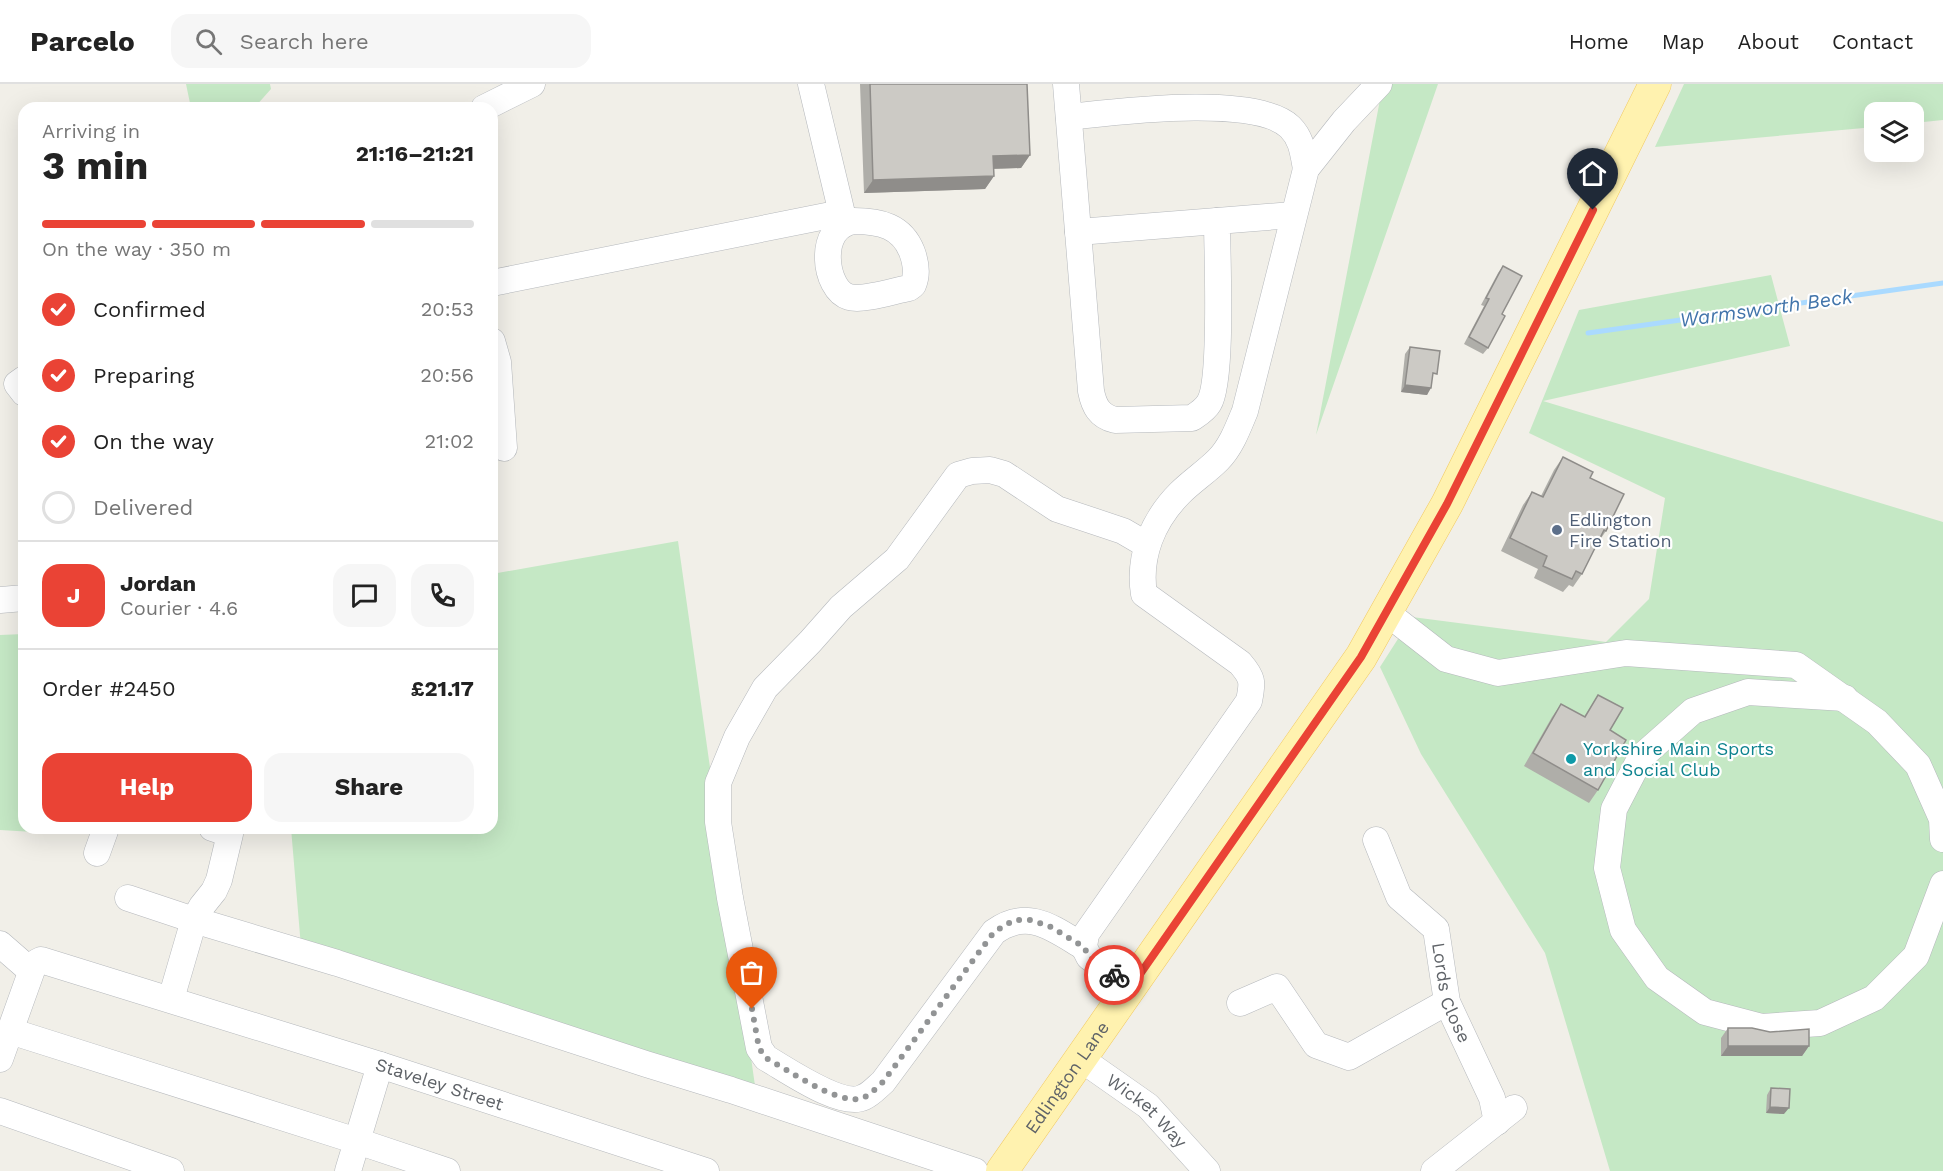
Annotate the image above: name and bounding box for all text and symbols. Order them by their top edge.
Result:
search box [171,14,591,68]
text: Parcelo [30,25,135,58]
icon: search [192,25,225,58]
text: Search here [240,29,369,54]
text: Home [1569,29,1629,54]
text: Map [1662,29,1705,54]
text: About [1738,29,1799,54]
text: Contact [1832,29,1913,54]
map controls [1864,102,1924,162]
button: layers [1864,102,1924,162]
text: Arriving in [42,119,140,143]
text: 21:16–21:21 [356,141,474,166]
text: 3 min [42,143,149,188]
pin [1567,148,1618,210]
icon: home [1576,157,1609,190]
text: On the way · 350 m [42,237,231,261]
water label: Warmsworth Beck [1678,284,1855,332]
icon: check [42,293,75,326]
text: Confirmed [93,297,206,322]
text: 20:53 [421,297,474,321]
icon: check [42,359,75,392]
text: Preparing [93,363,194,388]
text: 20:56 [420,363,474,387]
icon: check [42,425,75,458]
text: On the way [93,429,214,454]
text: 21:02 [425,429,474,453]
text: Delivered [93,495,193,520]
place label: Edlington Fire Station [1569,509,1672,551]
marker: Edlington Fire Station [1550,523,1564,537]
button: chat [333,564,396,627]
button: phone [411,564,474,627]
text: Jordan [120,571,196,596]
text: J [67,583,80,608]
text: Courier · 4.6 [120,596,238,620]
text: Order #2450 [42,676,176,701]
text: £21.17 [411,676,474,701]
place label: Yorkshire Main Sports and Social Club [1583,738,1774,780]
marker: Yorkshire Main Sports and Social Club [1564,752,1578,766]
button: Help [42,753,252,822]
button: Share [264,753,474,822]
street label: Lords Close [1428,941,1476,1046]
courier [1084,945,1144,1005]
pin [726,947,777,1009]
icon: bag [735,956,768,989]
icon: bike [1098,959,1131,992]
street label: Edlington Lane [1021,1017,1113,1137]
street label: Staveley Street [373,1053,507,1115]
street label: Wicket Way [1103,1069,1192,1152]

